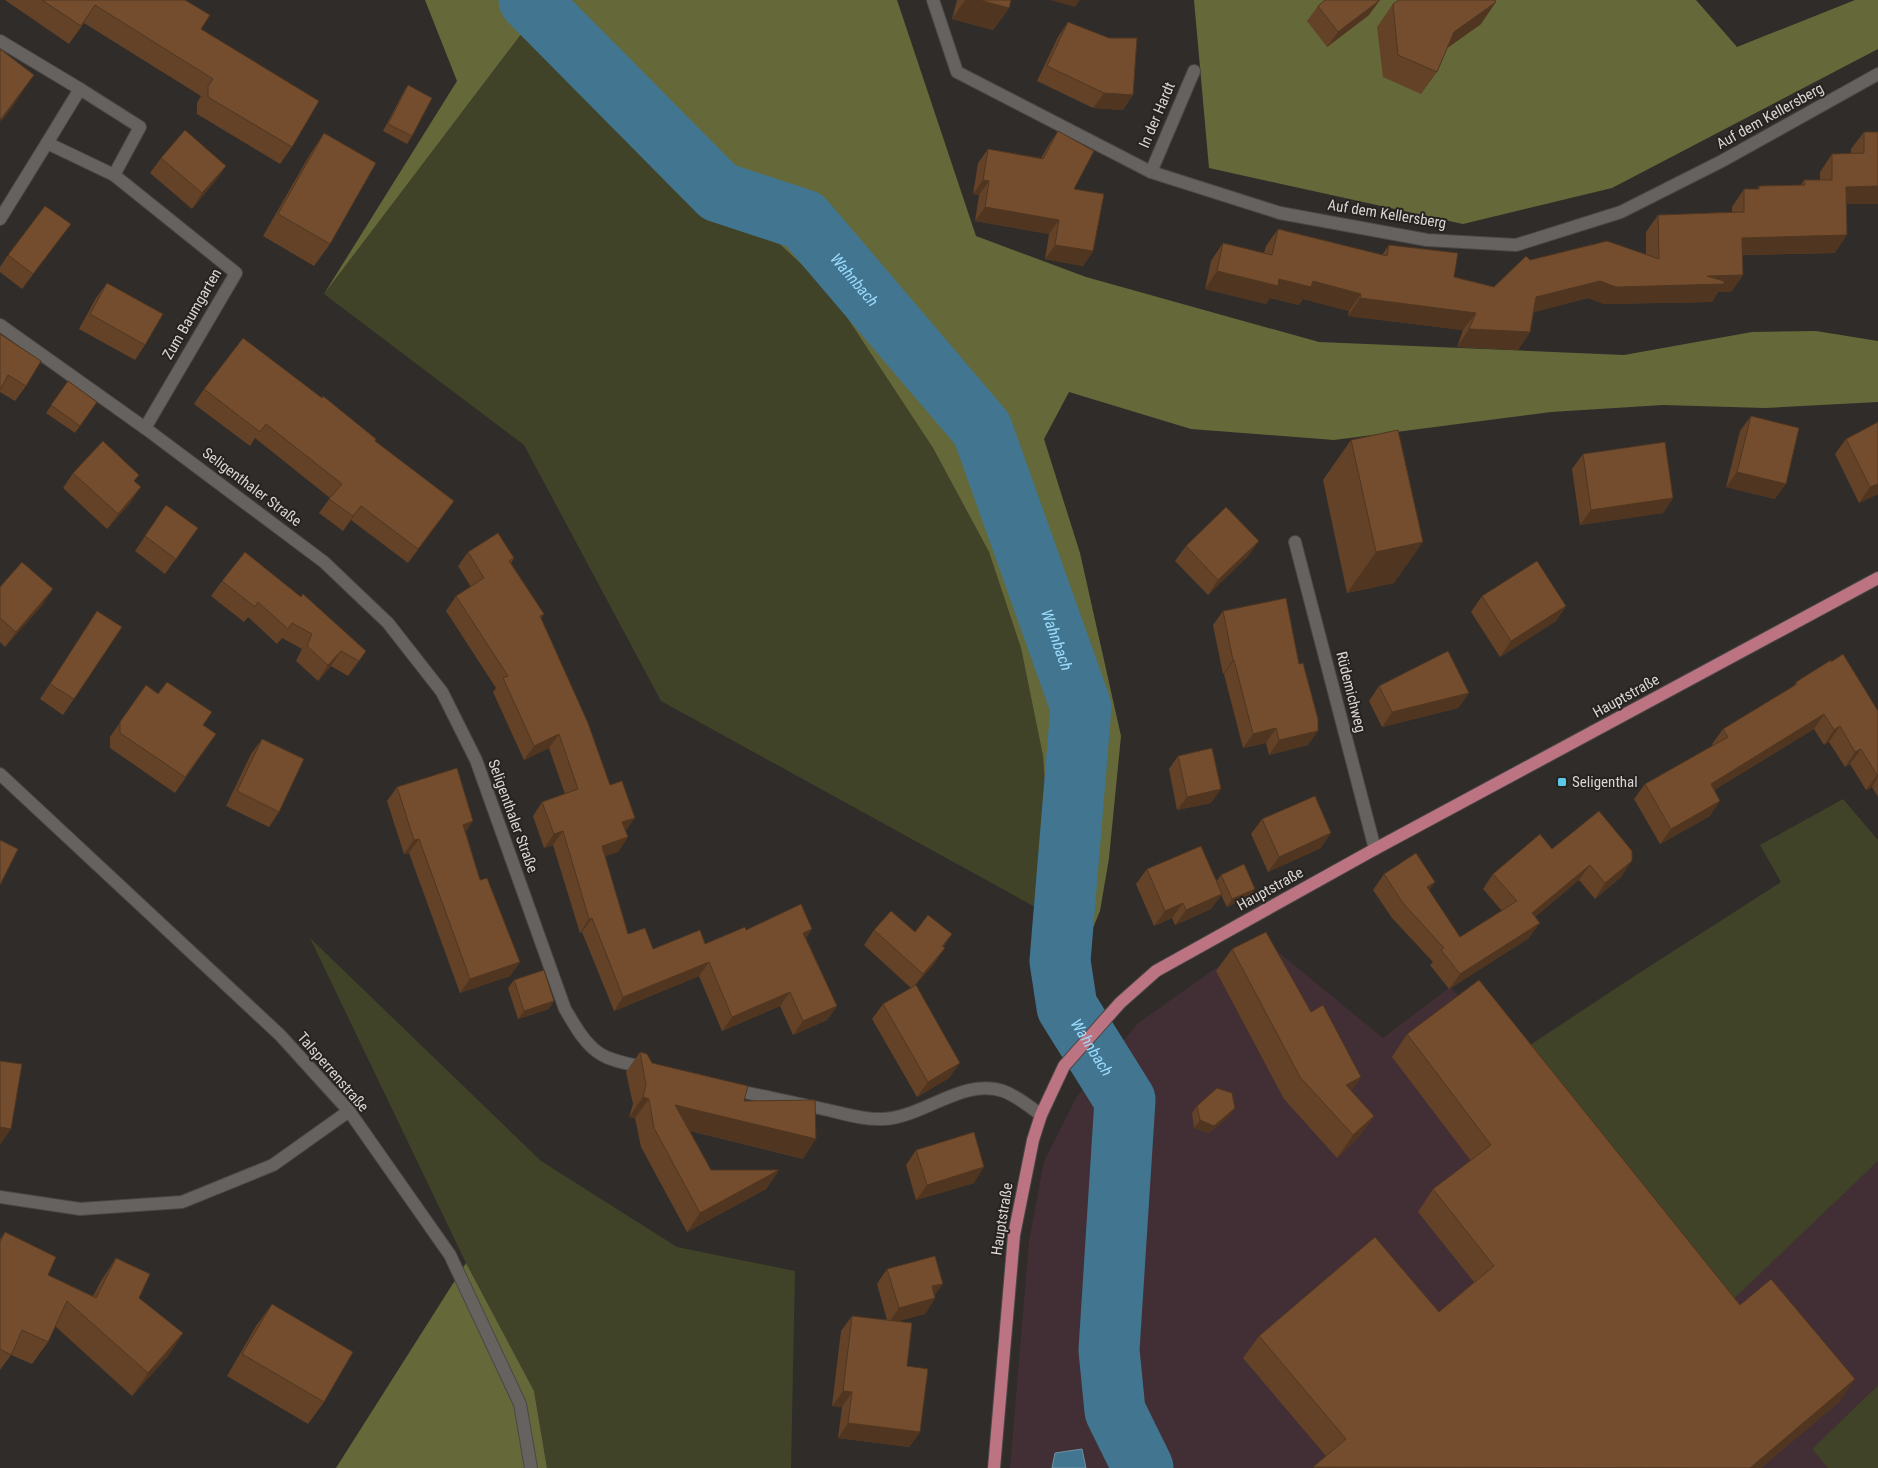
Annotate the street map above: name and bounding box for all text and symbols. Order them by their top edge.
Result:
street label: In der Hardt [1135,79,1179,151]
street label: Auf dem Kellersberg [1713,79,1827,153]
street label: Auf dem Kellersberg [1326,196,1448,232]
water label: Wahnbach [827,250,882,310]
street label: Zum Baumgarten [159,265,225,363]
street label: Seligenthaler Straße [199,444,305,530]
water label: Wahnbach [1037,607,1076,673]
street label: Rüdemichweg [1332,650,1370,734]
street label: Hauptstraße [1590,670,1662,722]
street label: Seligenthaler Straße [484,757,542,875]
place label: Seligenthal [1572,773,1638,791]
marker: Seligenthal [1556,776,1568,788]
street label: Hauptstraße [1234,863,1306,915]
water label: Wahnbach [1067,1015,1117,1080]
street label: Talsperrenstraße [293,1028,373,1116]
street label: Hauptstraße [987,1181,1017,1257]

